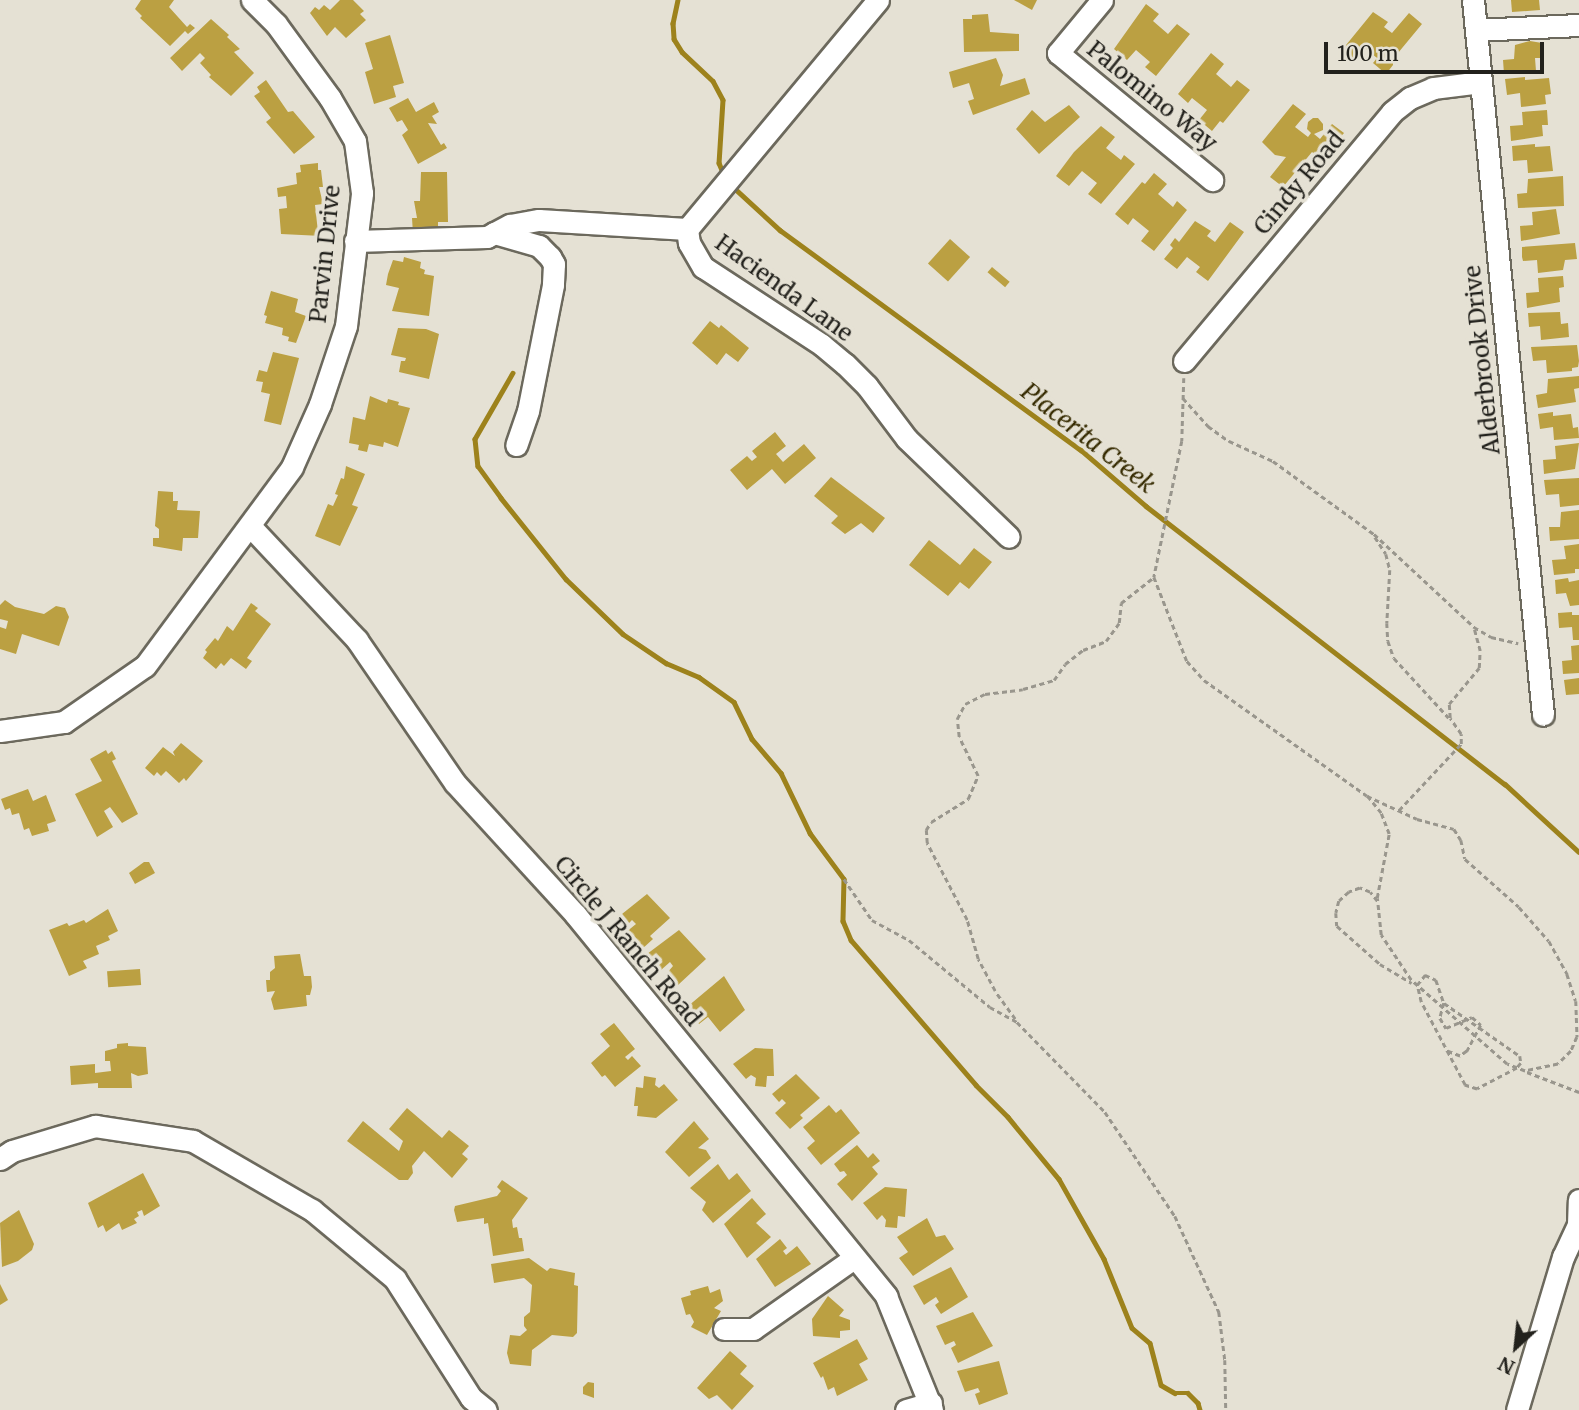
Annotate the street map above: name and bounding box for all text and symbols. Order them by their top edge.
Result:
scale bar [1327,28,1548,72]
street label: Palomino Way [1082,35,1222,157]
text: 100 m [1337,40,1399,67]
street label: Cindy Road [1248,126,1350,240]
street label: Parvin Drive [304,184,346,324]
street label: Hacienda Lane [710,229,858,347]
street label: Alderbrook Drive [1458,264,1506,456]
water label: Placerita Creek [1015,377,1161,499]
street label: Circle J Ranch Road [549,850,707,1032]
north arrow [1481,1312,1551,1382]
text: N [1494,1352,1519,1380]

